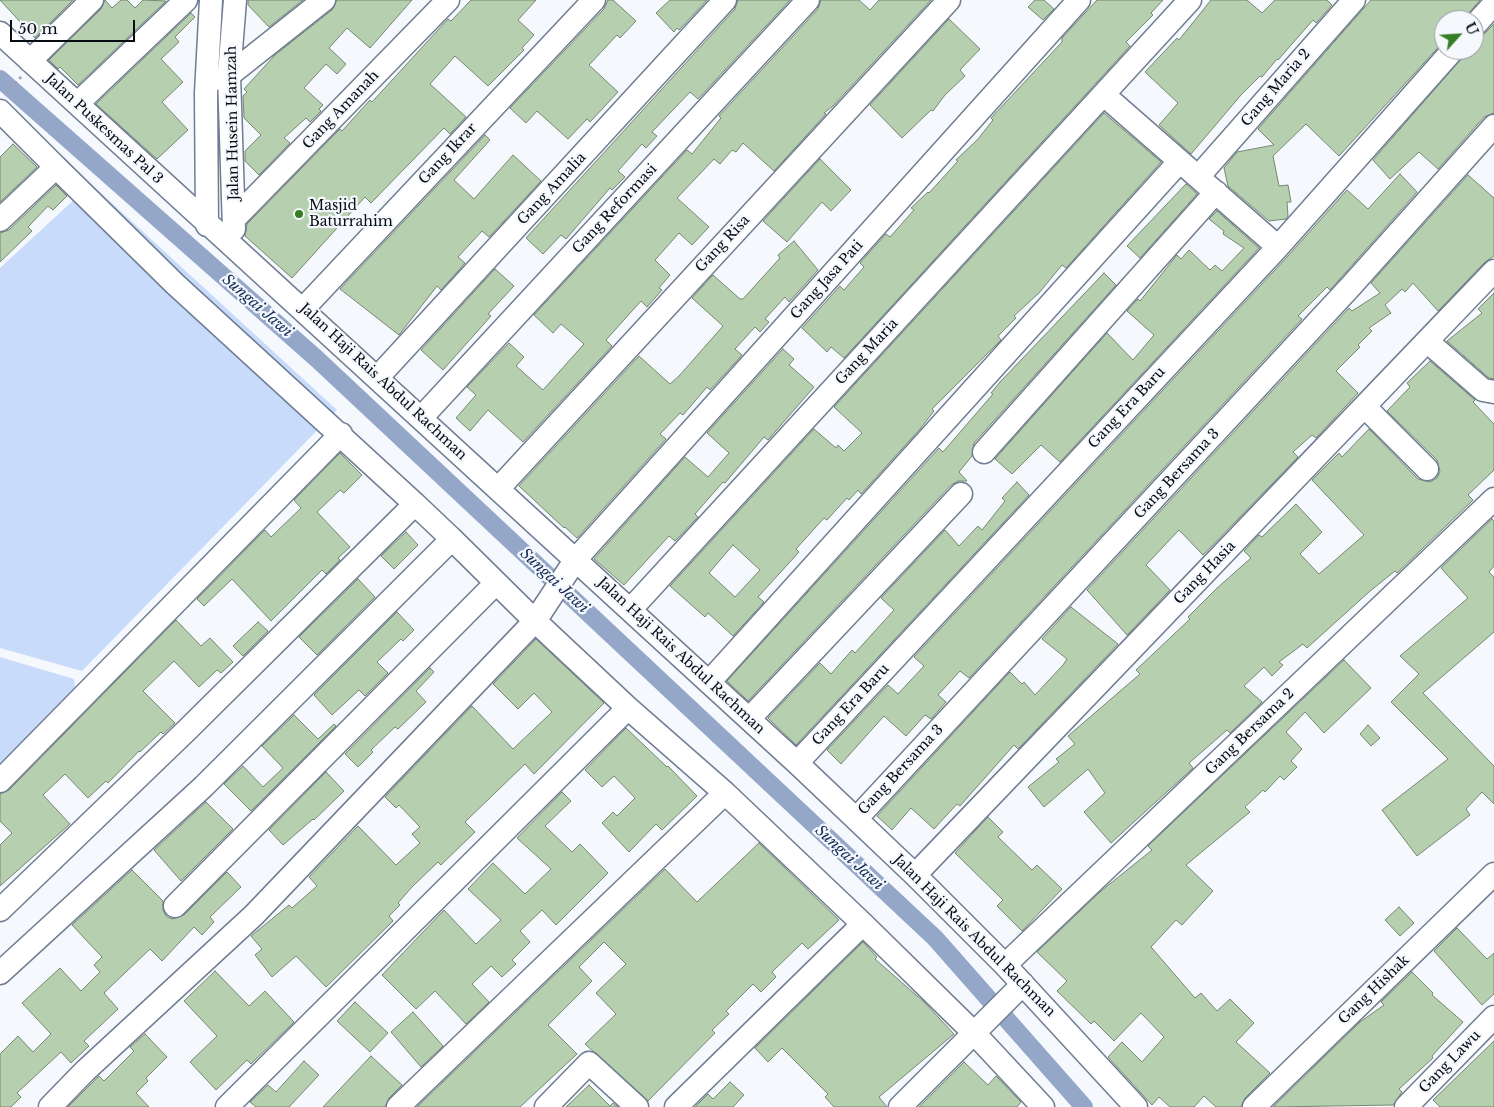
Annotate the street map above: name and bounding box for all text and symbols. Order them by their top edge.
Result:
scale bar [12,10,138,42]
north arrow [1434,10,1484,60]
text: 50 m [18,19,58,38]
text: U [1461,19,1482,38]
street label: Jalan Husein Hamzah [223,46,243,200]
street label: Gang Maria 2 [1238,46,1314,130]
street label: Gang Amanah [299,67,383,153]
street label: Jalan Puskesmas Pal 3 [42,70,166,188]
street label: Gang Ikrar [415,120,481,188]
street label: Gang Amalia [514,149,590,229]
street label: Gang Reformasi [569,161,661,257]
place label: Masjid Baturrahim [309,198,393,230]
marker: Masjid Baturrahim [293,208,305,220]
street label: Gang Risa [692,212,754,276]
street label: Gang Jasa Pati [787,237,867,323]
water label: Sungai Jawi [218,271,296,341]
street label: Jalan Haji Rais Abdul Rachman [296,300,470,464]
street label: Gang Maria [832,315,902,389]
street label: Gang Era Baru [1085,364,1169,452]
street label: Gang Bersama 3 [1131,426,1223,522]
street label: Gang Hasia [1171,538,1239,608]
water label: Sungai Jawi [516,545,592,617]
street label: Jalan Haji Rais Abdul Rachman [594,574,768,738]
street label: Gang Era Baru [809,661,893,749]
street label: Gang Bersama 2 [1202,685,1298,779]
street label: Gang Bersama 3 [855,722,947,818]
water label: Sungai Jawi [811,822,887,894]
street label: Jalan Haji Rais Abdul Rachman [890,852,1058,1020]
street label: Gang Hishak [1335,952,1413,1028]
street label: Gang Lawu [1416,1027,1484,1097]

